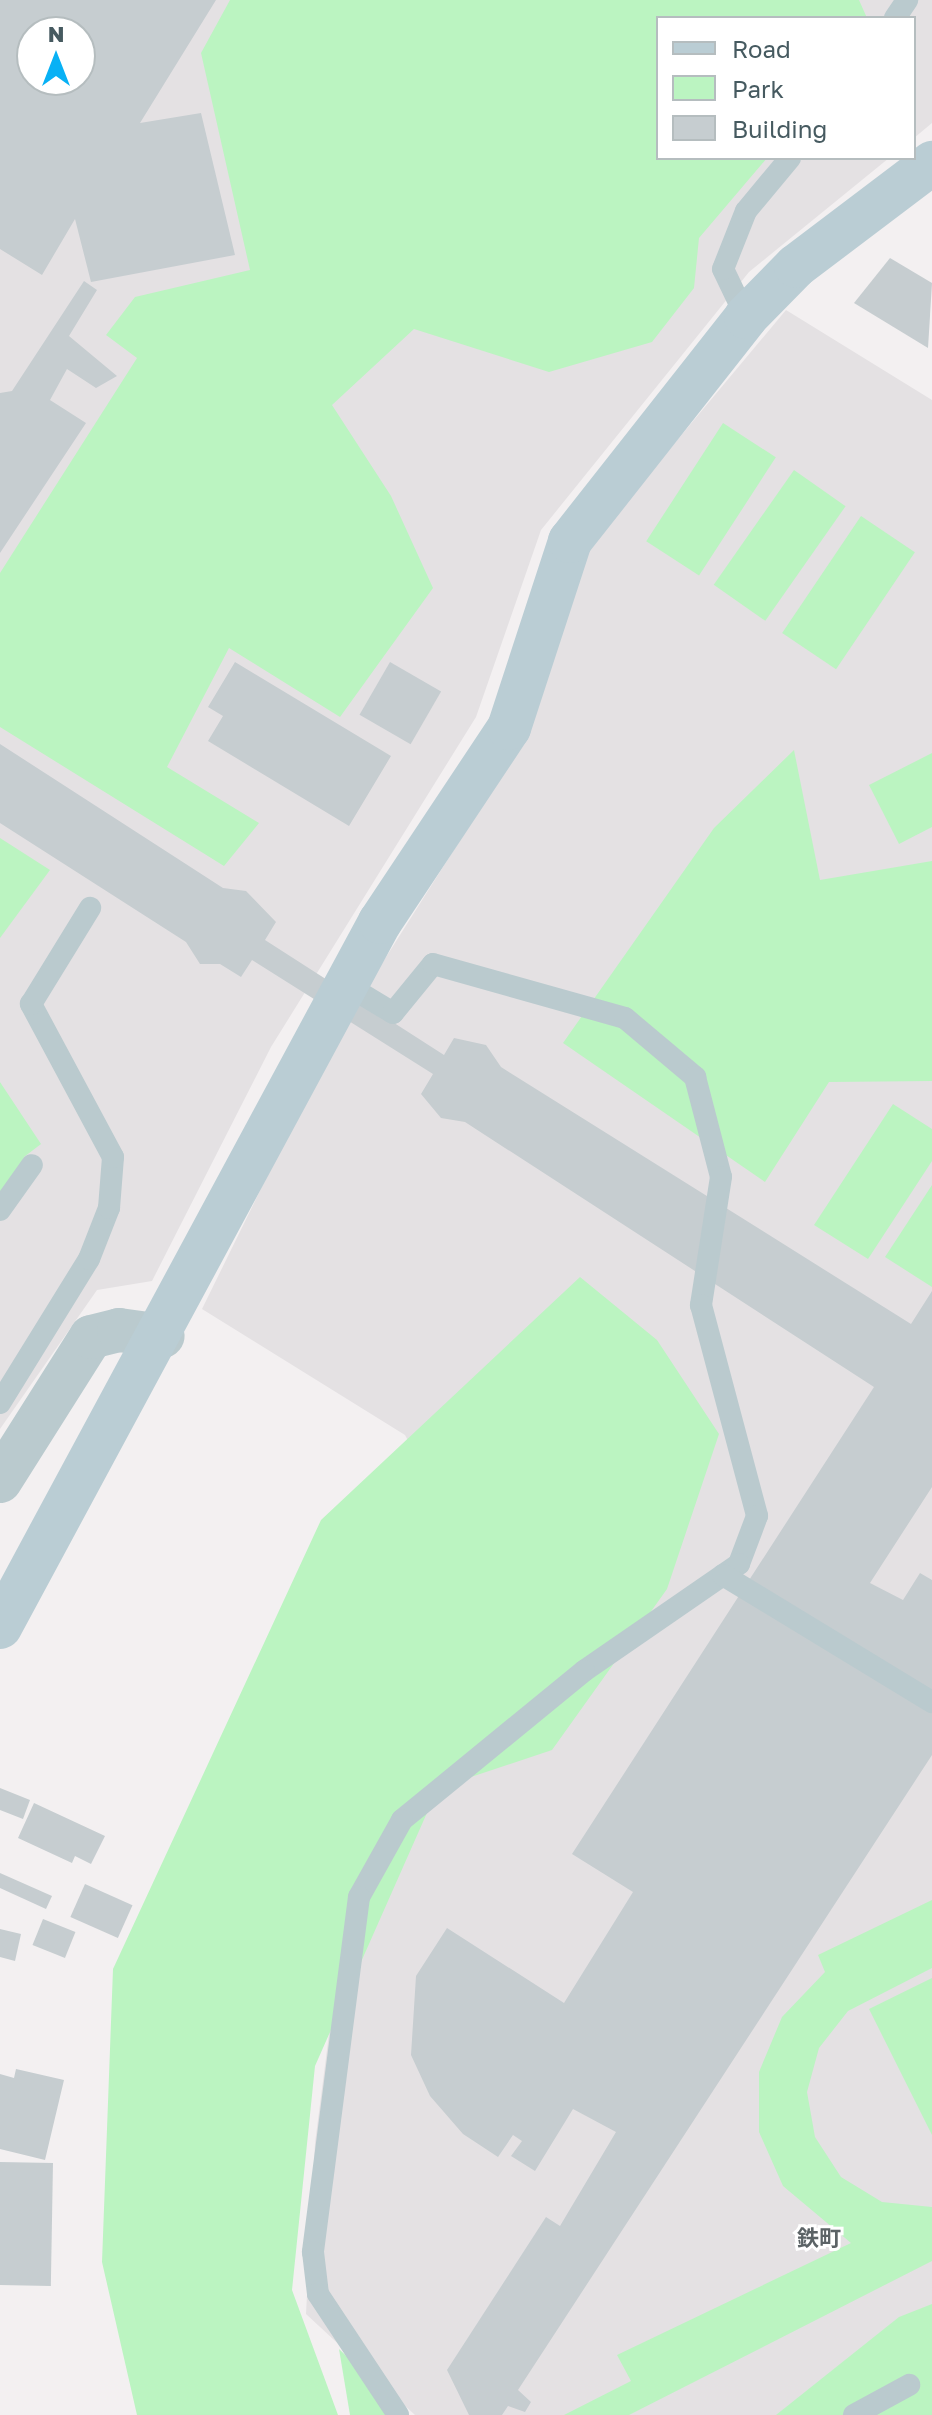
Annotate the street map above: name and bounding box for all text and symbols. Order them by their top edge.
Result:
north arrow [16,16,96,96]
legend [656,16,916,160]
text: N [48,20,64,47]
text: Road [732,34,791,63]
text: Park [732,74,784,103]
text: Building [732,114,827,143]
district label: 鉄町 [797,2225,841,2251]

